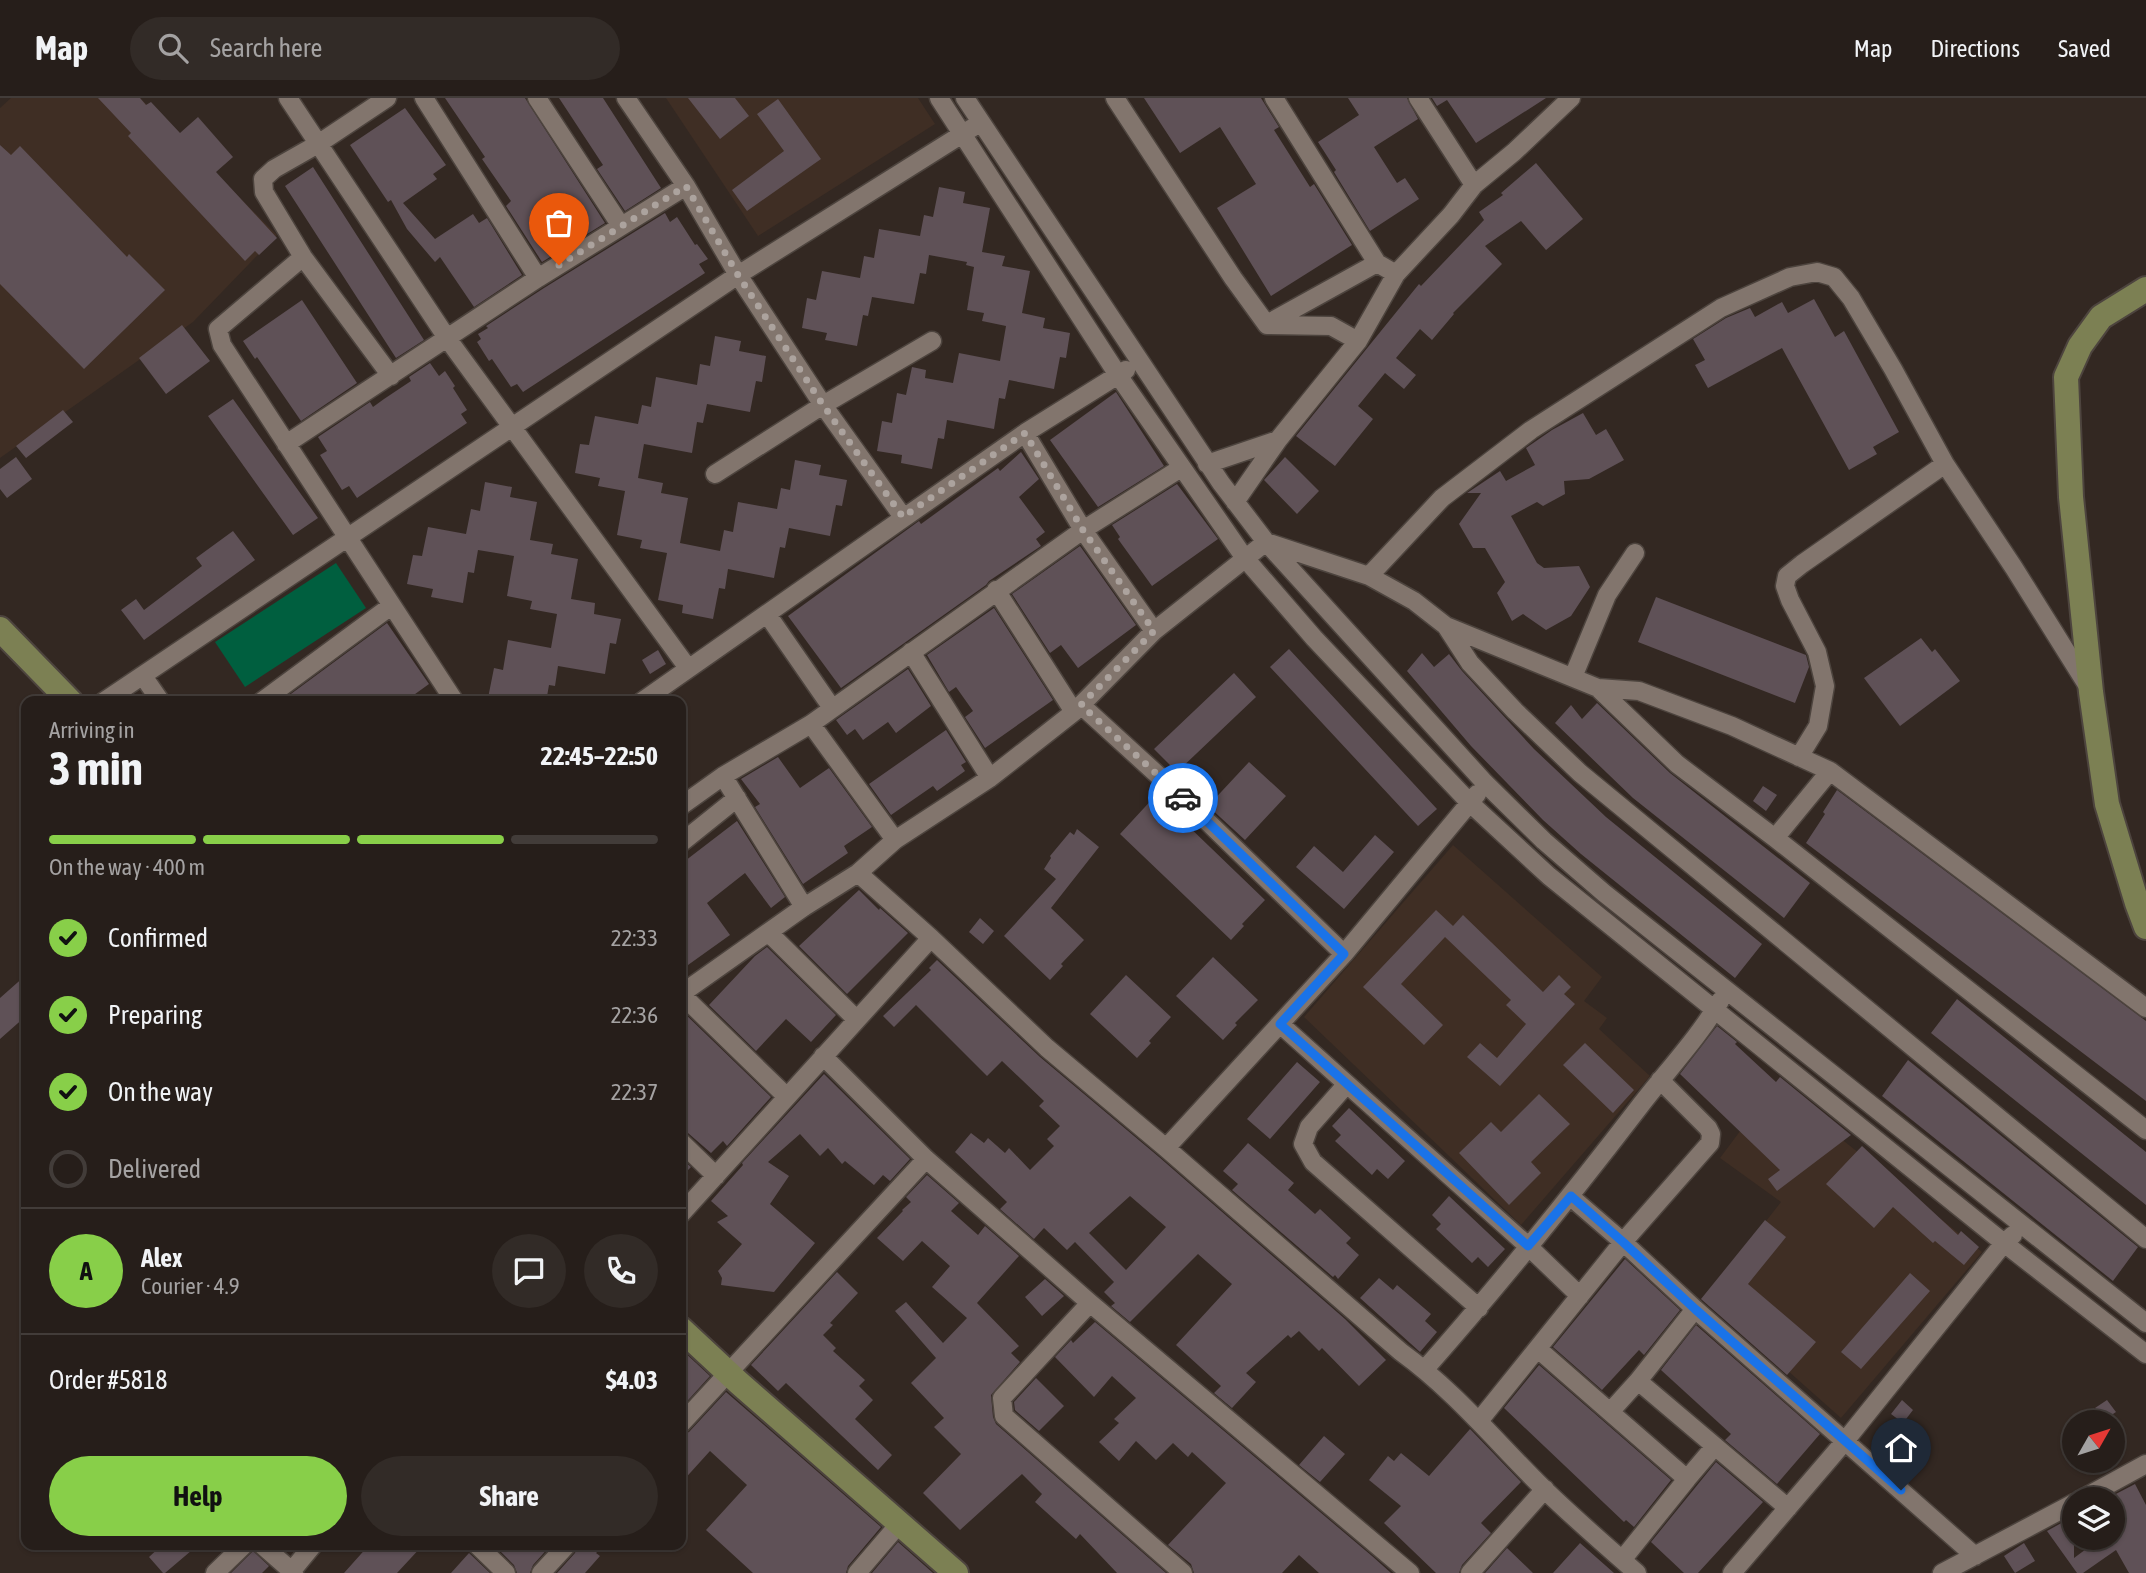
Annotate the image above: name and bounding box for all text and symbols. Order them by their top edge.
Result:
search box [130,17,620,80]
text: Map [35,29,88,67]
icon: search [154,29,192,67]
text: Search here [210,33,322,63]
text: Map [1854,35,1892,62]
text: Directions [1930,35,2020,62]
text: Saved [2058,35,2111,62]
pin [529,193,589,265]
icon: bag [540,204,578,242]
text: Arriving in [49,717,135,743]
text: 22:45–22:50 [541,741,658,771]
text: 3 min [49,742,143,795]
courier [1148,763,1218,833]
icon: car [1164,779,1202,817]
text: On the way · 400 m [49,854,205,880]
icon: check [49,919,87,957]
text: Confirmed [108,923,208,953]
text: 22:33 [611,925,658,951]
icon: check [49,996,87,1034]
text: Preparing [108,1000,202,1030]
text: 22:36 [611,1002,658,1028]
icon: check [49,1073,87,1111]
text: On the way [108,1077,213,1107]
text: 22:37 [611,1079,658,1105]
text: Delivered [108,1154,201,1184]
button: chat [492,1234,566,1308]
button: phone [584,1234,658,1308]
text: Alex [141,1243,182,1273]
text: A [80,1256,92,1286]
text: Courier · 4.9 [141,1273,240,1299]
text: Order #5818 [49,1365,168,1395]
text: $4.03 [606,1365,658,1395]
north arrow [2062,1410,2124,1474]
map controls [2062,1410,2125,1550]
pin [1871,1418,1931,1490]
icon: home [1882,1429,1920,1467]
button: Help [49,1456,347,1536]
button: Share [361,1456,658,1536]
button: layers [2062,1487,2125,1550]

